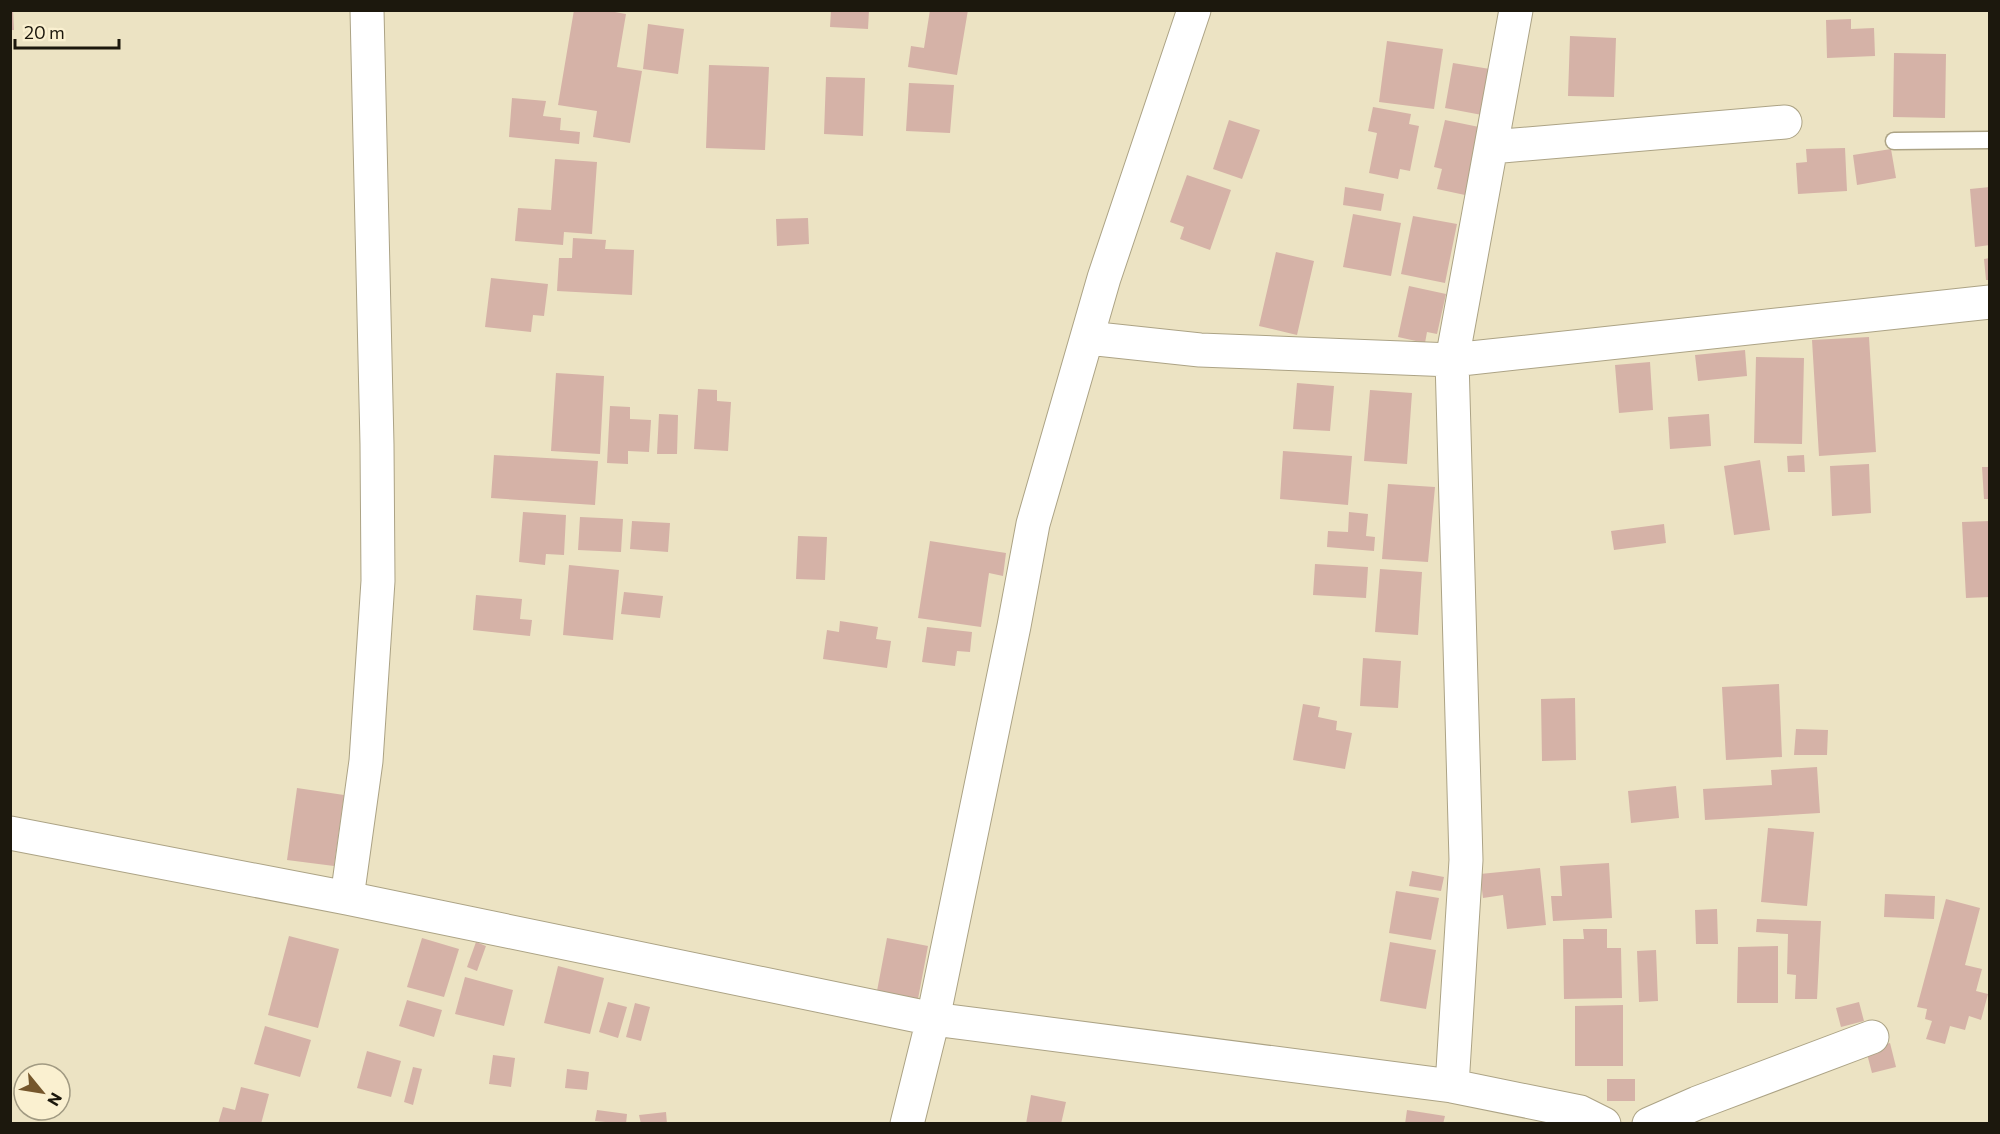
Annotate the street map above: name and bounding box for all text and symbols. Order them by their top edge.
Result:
scale bar [15,12,118,50]
text: 20 m [24,21,65,43]
north arrow [12,1062,72,1122]
text: N [44,1090,67,1110]

